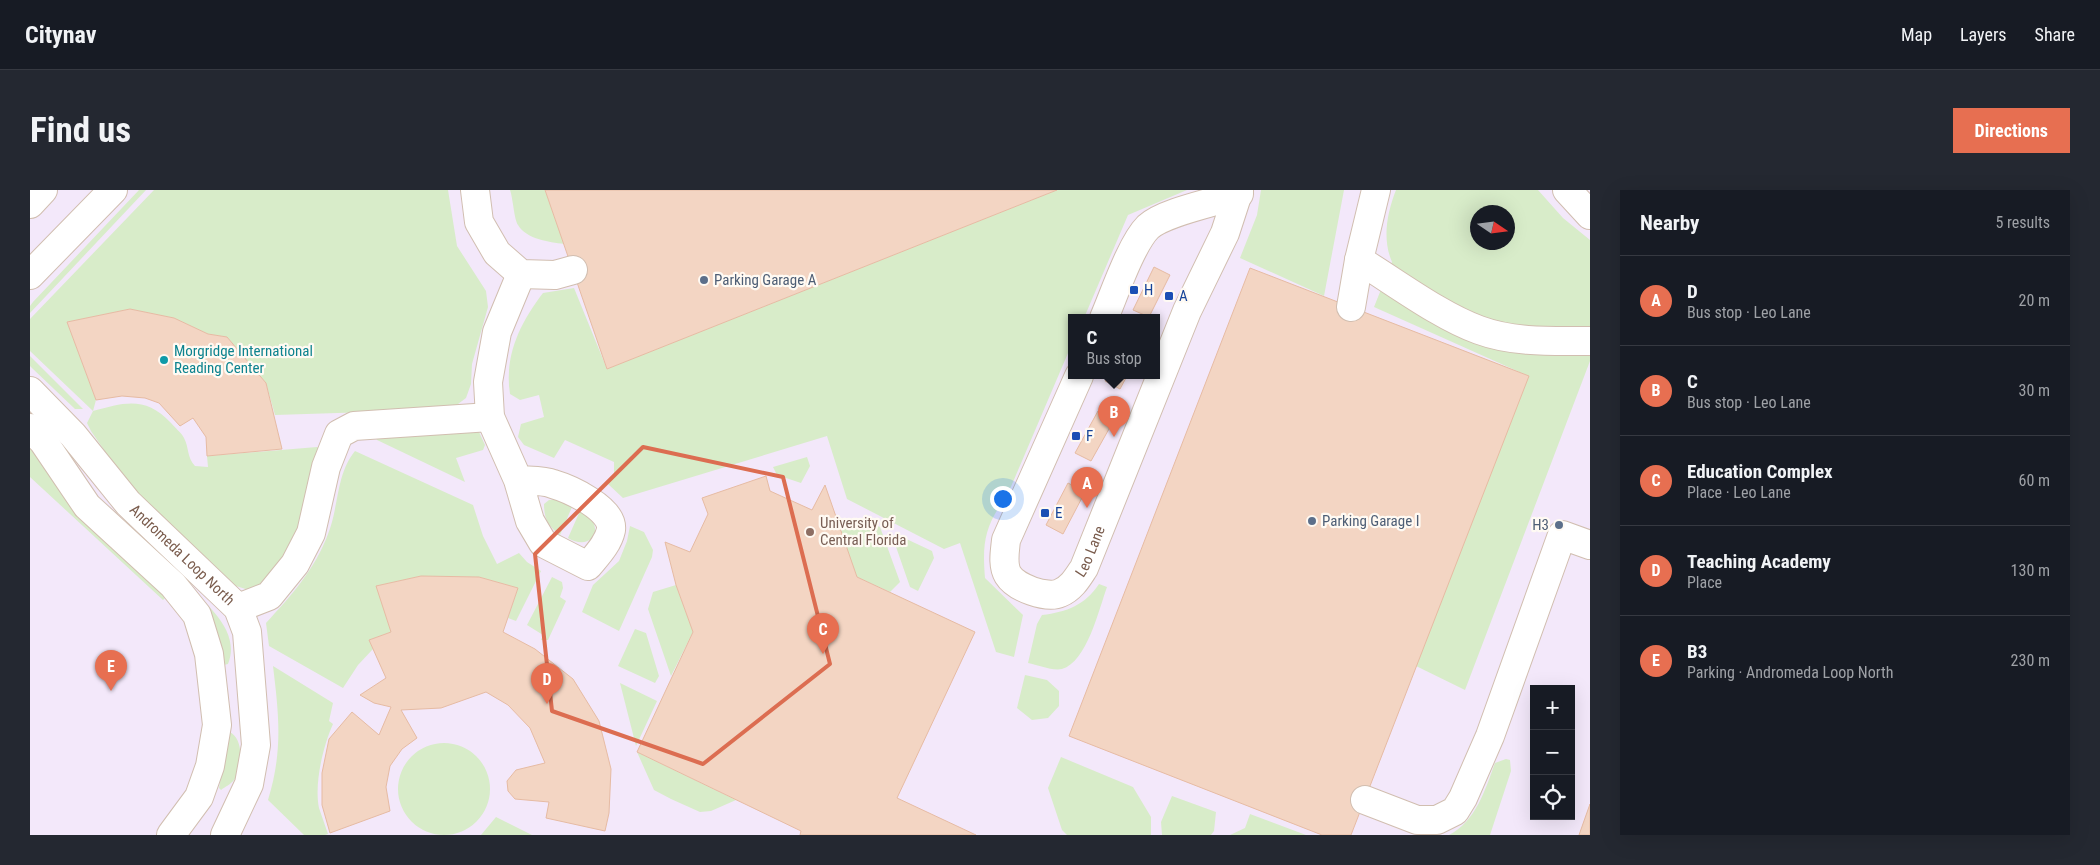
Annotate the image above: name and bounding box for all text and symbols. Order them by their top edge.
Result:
text: Citynav [25,21,96,49]
text: Map [1901,24,1932,45]
text: Layers [1960,24,2007,45]
text: Share [2035,24,2075,45]
button: Directions [1953,108,2070,153]
text: Find us [30,110,131,151]
north arrow [1470,205,1515,250]
text: Nearby [1640,211,1699,235]
text: 5 results [1995,213,2050,232]
place label: Parking Garage A [714,271,817,289]
marker: Parking Garage A [698,274,710,286]
text: D [1687,280,1698,303]
place label: H [1144,281,1153,299]
marker: H [1128,284,1140,296]
place label: A [1179,287,1188,305]
marker: A [1163,290,1175,302]
text: A [1651,291,1661,310]
text: 20 m [2018,291,2050,310]
text: Bus stop · Leo Lane [1687,303,1811,322]
popup [1068,314,1160,379]
text: C [1086,326,1097,349]
place label: Morgridge International Reading Center [174,342,313,377]
text: Bus stop [1086,349,1142,368]
marker: Morgridge International Reading Center [158,354,170,366]
text: C [1687,370,1698,393]
text: B [1652,381,1660,400]
text: 30 m [2018,381,2050,400]
text: Bus stop · Leo Lane [1687,393,1811,412]
pin: B [1098,396,1130,437]
place label: F [1086,427,1093,445]
marker: F [1070,430,1082,442]
text: Education Complex [1687,460,1833,483]
pin: A [1071,467,1103,508]
text: C [1651,471,1661,490]
text: 60 m [2018,471,2050,490]
text: Place · Leo Lane [1687,483,1791,502]
your location [990,486,1016,512]
street label: Andromeda Loop North [126,501,238,609]
place label: E [1055,504,1062,522]
marker: E [1039,507,1051,519]
place label: Parking Garage I [1322,512,1419,530]
place label: University of Central Florida [820,514,906,549]
marker: Parking Garage I [1306,515,1318,527]
place label: H3 [1532,516,1549,534]
marker: H3 [1553,519,1565,531]
street label: Leo Lane [1072,523,1109,580]
marker: University of Central Florida [804,526,816,538]
text: Teaching Academy [1687,550,1831,573]
text: D [1651,561,1661,580]
text: 130 m [2011,561,2050,580]
text: Place [1687,573,1722,592]
pin: C [807,613,839,654]
text: B3 [1687,640,1707,663]
pin: E [95,650,127,691]
text: E [1652,651,1660,670]
text: 230 m [2011,651,2050,670]
pin: D [531,663,563,704]
text: Parking · Andromeda Loop North [1687,663,1893,682]
map controls [1530,685,1575,820]
button: + [1530,685,1575,730]
button: − [1530,730,1575,775]
button: locate [1530,775,1575,820]

